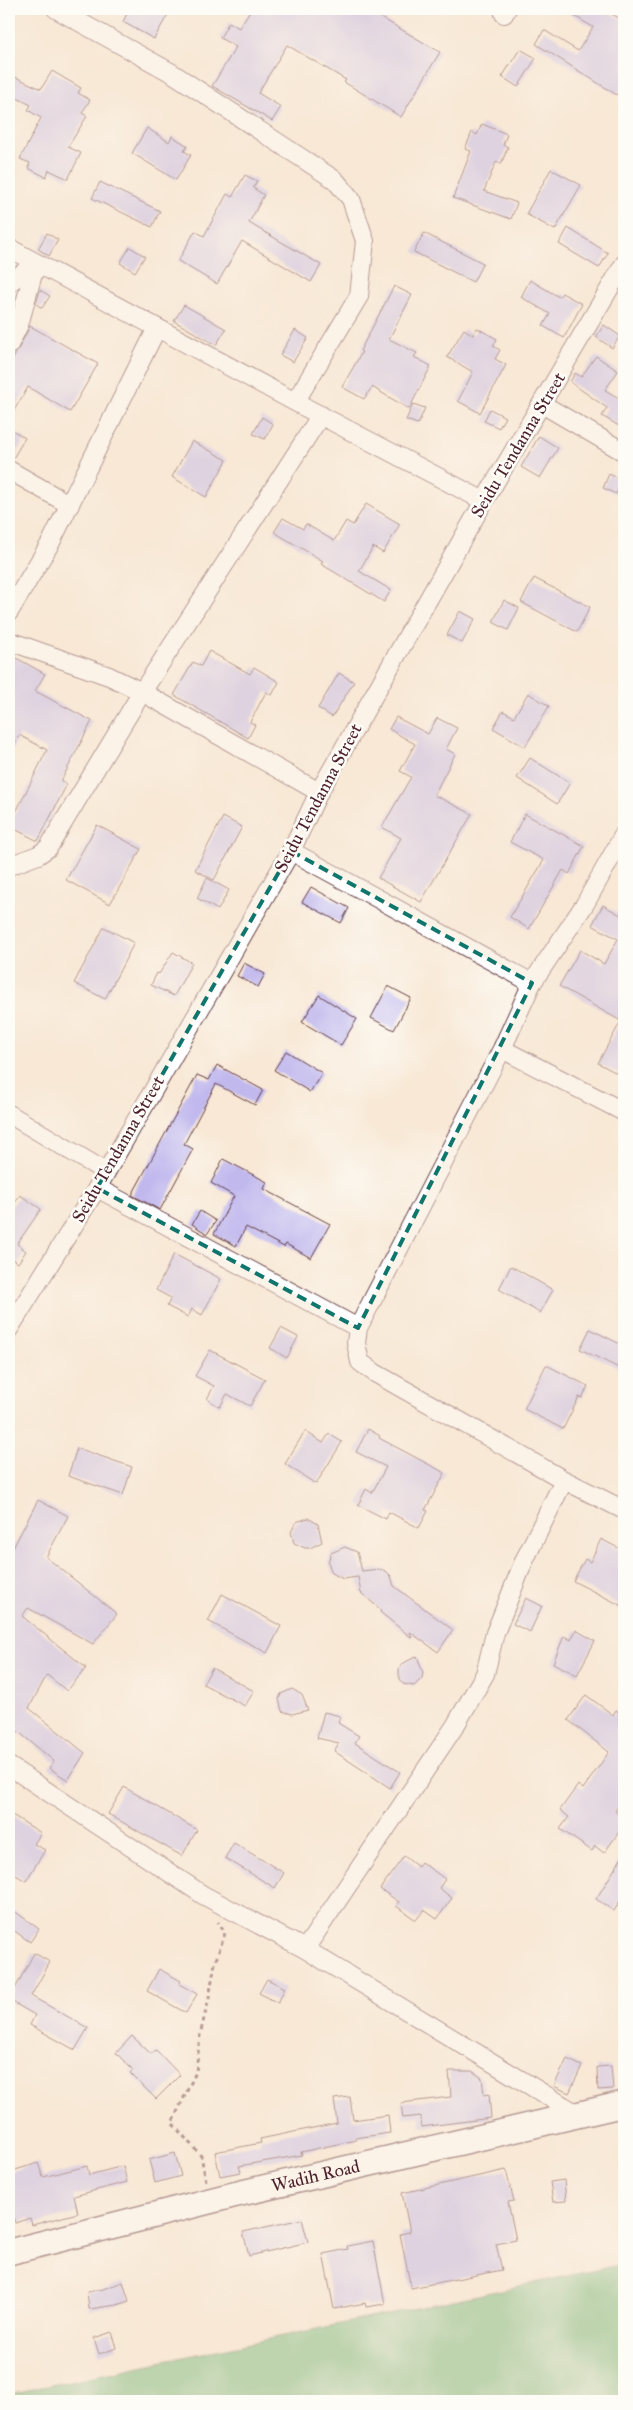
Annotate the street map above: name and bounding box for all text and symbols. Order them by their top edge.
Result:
street label: Seidu Tendanna Street [466,368,570,522]
street label: Seidu Tendanna Street [269,719,367,876]
street label: Seidu Tendanna Street [67,1071,169,1226]
street label: Wadih Road [269,2155,362,2197]

